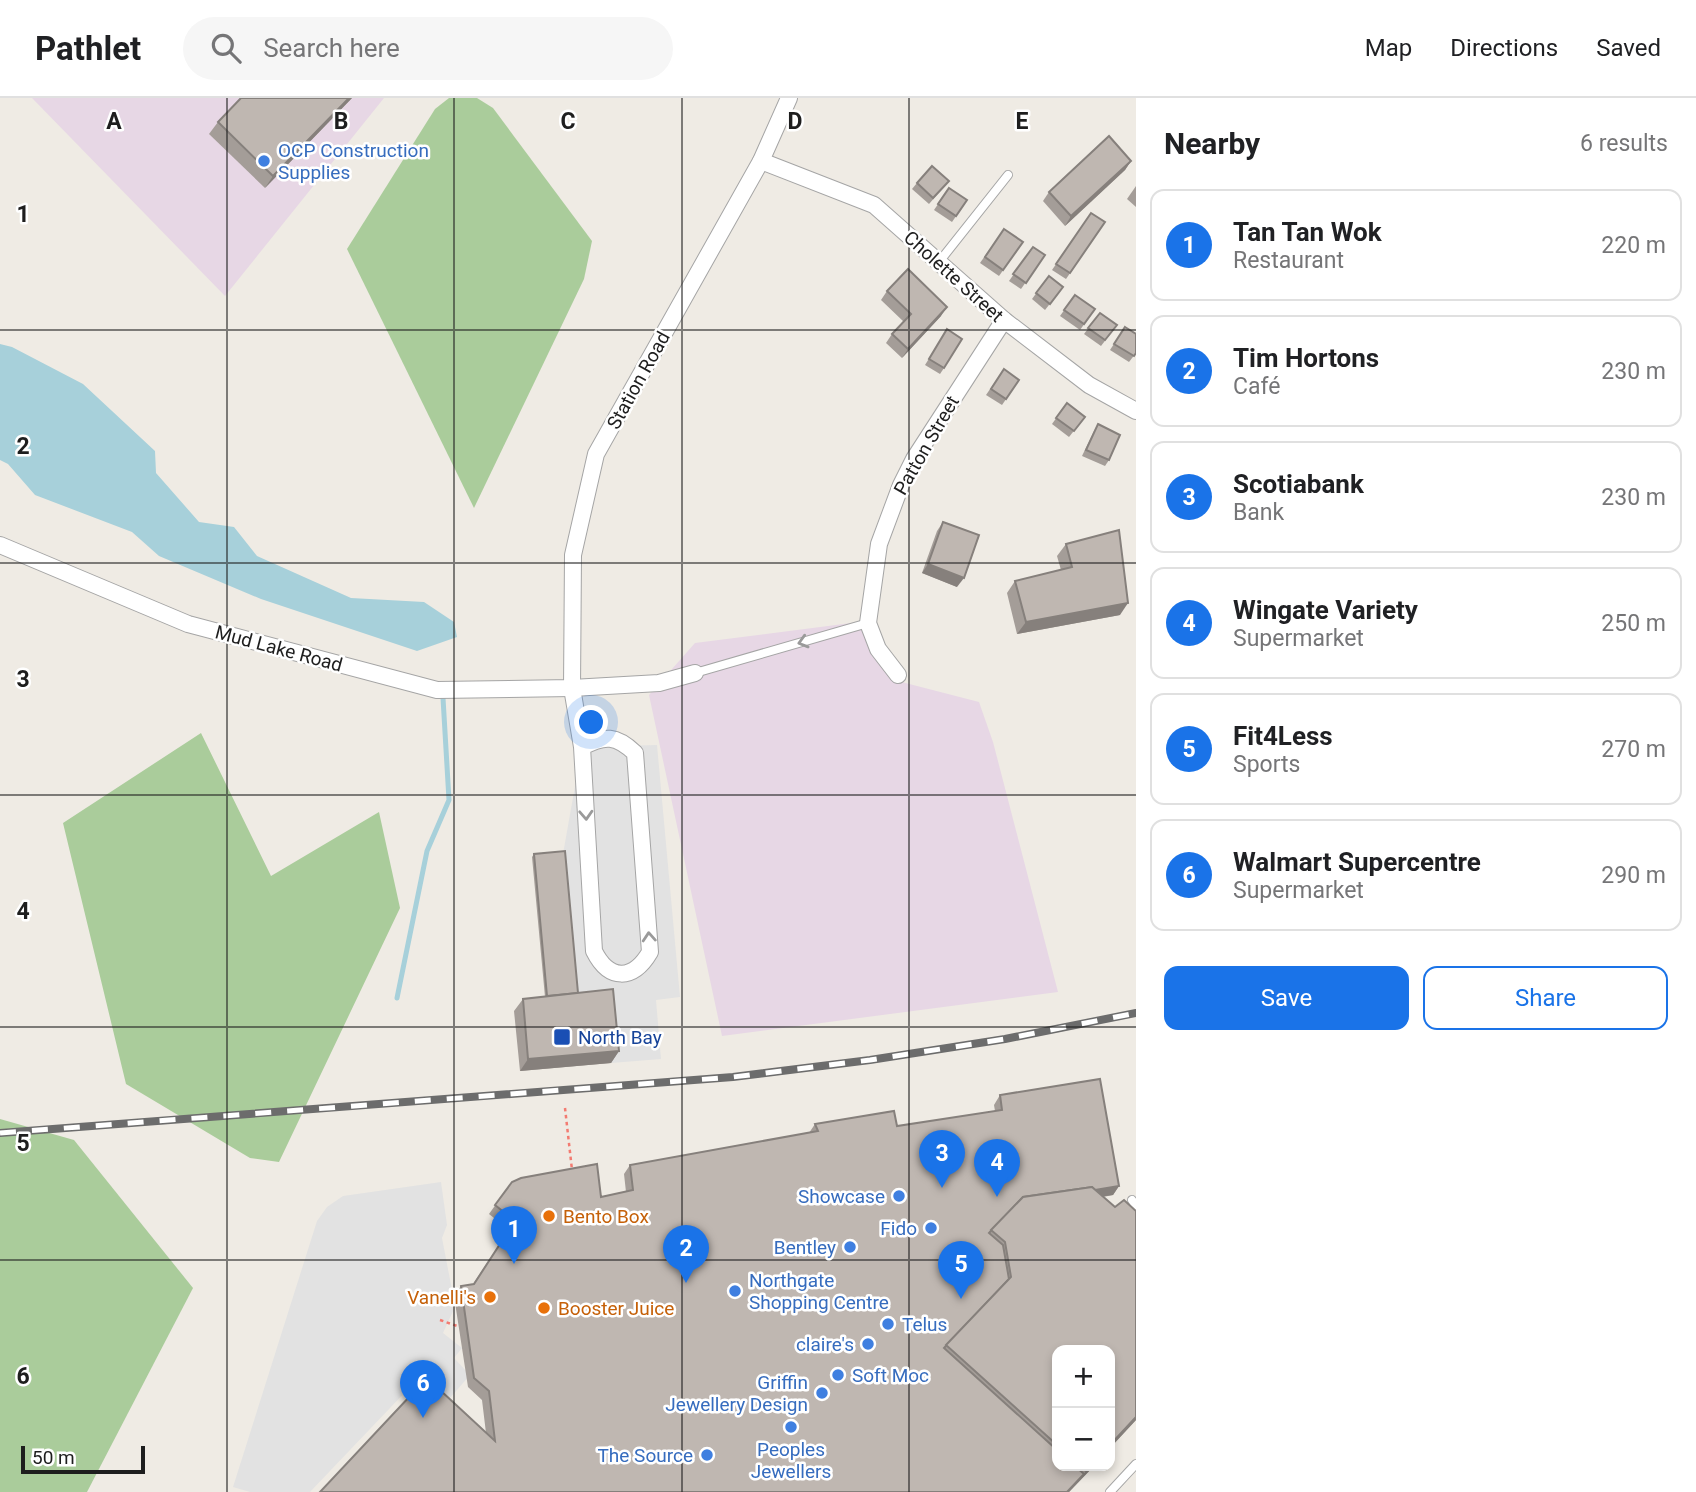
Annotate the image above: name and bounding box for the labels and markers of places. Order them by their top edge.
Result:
place label: OCP Construction Supplies [278,139,429,184]
marker: OCP Construction Supplies [256,153,272,169]
place label: North Bay [578,1026,662,1049]
marker: North Bay [552,1027,572,1047]
pin: 3 [919,1130,965,1188]
pin: 4 [974,1139,1020,1197]
place label: Showcase [798,1185,885,1208]
marker: Showcase [891,1188,907,1204]
place label: Bento Box [563,1205,649,1228]
pin: 1 [491,1206,537,1264]
marker: Bento Box [541,1208,557,1224]
place label: Fido [880,1217,917,1240]
marker: Fido [923,1220,939,1236]
pin: 2 [663,1225,709,1283]
place label: Bentley [774,1236,836,1259]
marker: Bentley [842,1239,858,1255]
pin: 5 [938,1241,984,1299]
place label: Northgate Shopping Centre [749,1269,889,1314]
marker: Northgate Shopping Centre [727,1283,743,1299]
place label: Vanelli's [407,1286,476,1309]
marker: Vanelli's [482,1289,498,1305]
place label: Booster Juice [558,1297,674,1320]
marker: Booster Juice [536,1300,552,1316]
place label: Telus [902,1313,947,1336]
marker: Telus [880,1316,896,1332]
place label: claire's [796,1333,854,1356]
marker: claire's [860,1336,876,1352]
pin: 6 [400,1360,446,1418]
place label: Soft Moc [852,1364,929,1387]
marker: Soft Moc [830,1367,846,1383]
place label: Griffin Jewellery Design [665,1371,808,1416]
marker: Griffin Jewellery Design [814,1385,830,1401]
marker: Peoples Jewellers [783,1419,799,1435]
place label: Peoples Jewellers [751,1438,831,1483]
place label: The Source [598,1444,693,1467]
marker: The Source [699,1447,715,1463]

